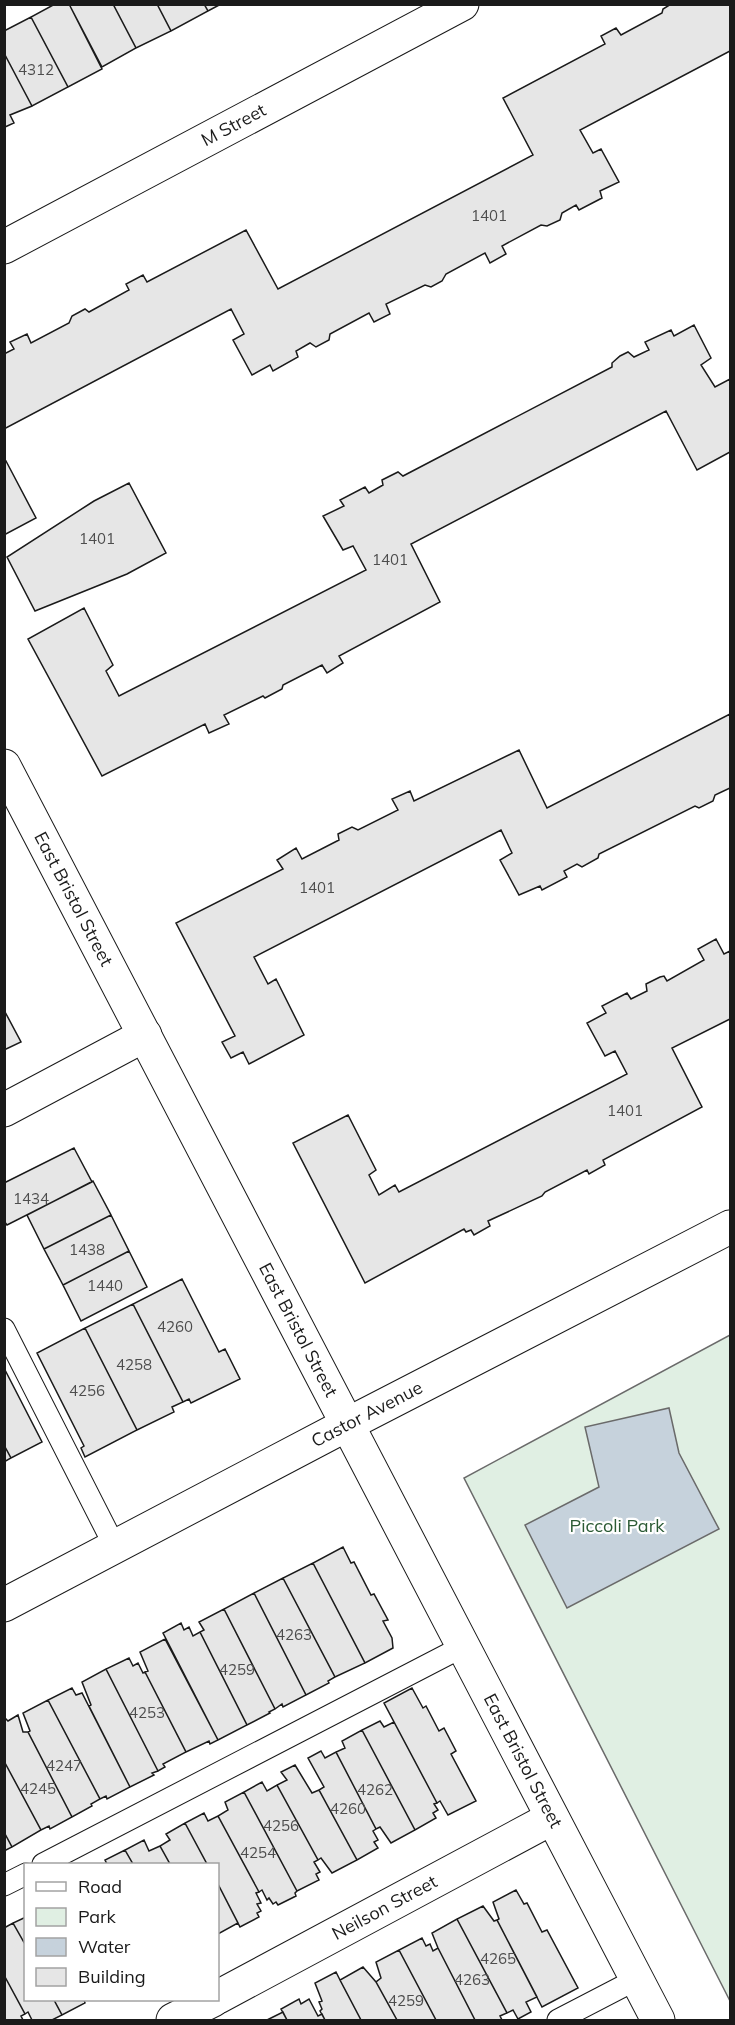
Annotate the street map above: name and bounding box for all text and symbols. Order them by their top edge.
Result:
house number: 4312 [18,60,54,79]
street label: M Street [197,98,270,151]
house number: 1401 [471,206,507,225]
house number: 1401 [79,529,115,548]
house number: 1401 [372,550,408,569]
street label: East Bristol Street [29,828,118,970]
house number: 1401 [299,878,335,897]
house number: 1401 [607,1101,643,1120]
house number: 1434 [13,1189,49,1208]
house number: 1438 [69,1240,105,1259]
street label: East Bristol Street [254,1259,343,1401]
house number: 1440 [87,1276,123,1295]
house number: 4260 [157,1317,193,1336]
house number: 4258 [116,1355,152,1374]
street label: Castor Avenue [307,1376,426,1452]
house number: 4256 [69,1381,105,1400]
park label: Piccoli Park [570,1514,665,1537]
house number: 4263 [276,1625,312,1644]
house number: 4259 [219,1660,255,1679]
street label: East Bristol Street [479,1689,568,1832]
house number: 4253 [129,1703,165,1722]
house number: 4247 [46,1756,82,1775]
house number: 4245 [20,1779,56,1798]
house number: 4262 [357,1780,393,1799]
house number: 4260 [330,1799,366,1818]
house number: 4256 [263,1816,299,1835]
house number: 4254 [240,1843,276,1862]
legend [24,1863,219,2001]
street label: Neilson Street [328,1870,441,1945]
text: Road [78,1875,122,1898]
text: Park [78,1905,117,1928]
text: Water [78,1935,131,1958]
house number: 4265 [480,1949,516,1968]
text: Building [78,1965,146,1988]
house number: 4263 [454,1970,490,1989]
house number: 4259 [388,1991,424,2010]

